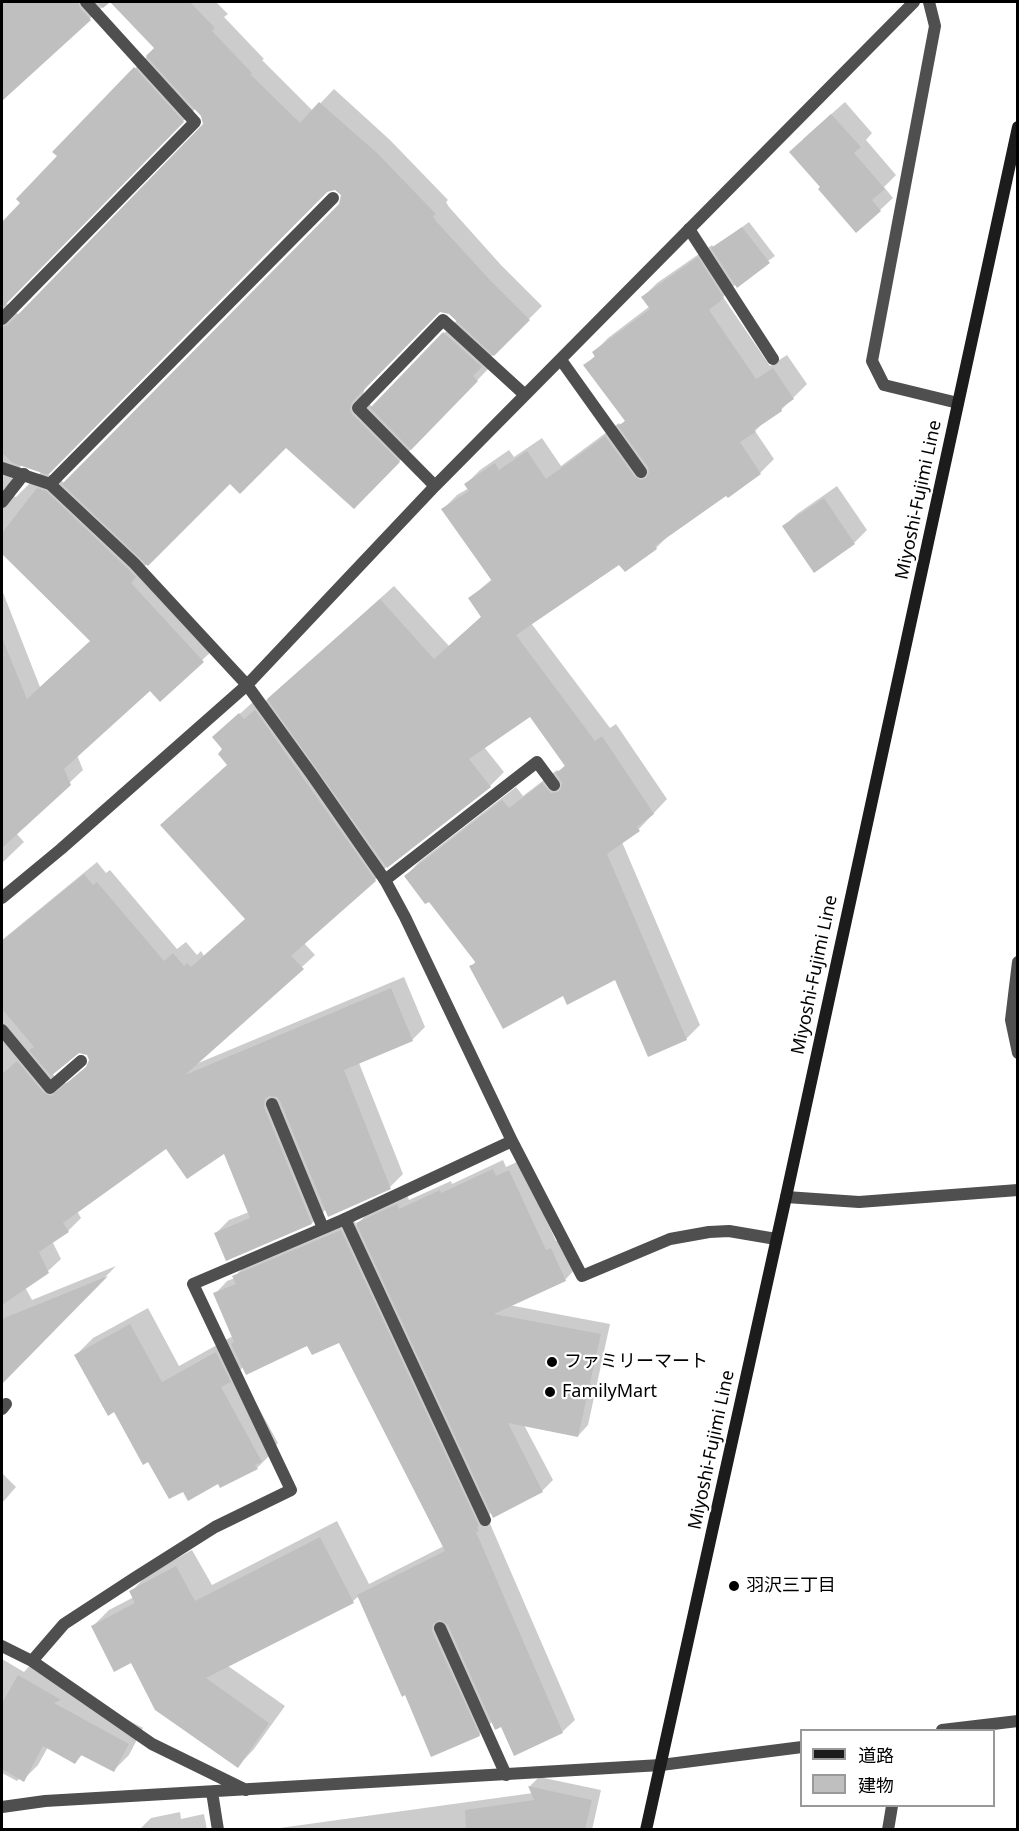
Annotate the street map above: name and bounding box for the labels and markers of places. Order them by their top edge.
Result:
place label: ファミリーマート [564,1351,708,1373]
marker: ファミリーマート [545,1355,559,1369]
place label: FamilyMart [562,1381,657,1403]
marker: FamilyMart [543,1385,557,1399]
place label: 羽沢三丁目 [746,1575,836,1597]
marker: 羽沢三丁目 [727,1579,741,1593]

